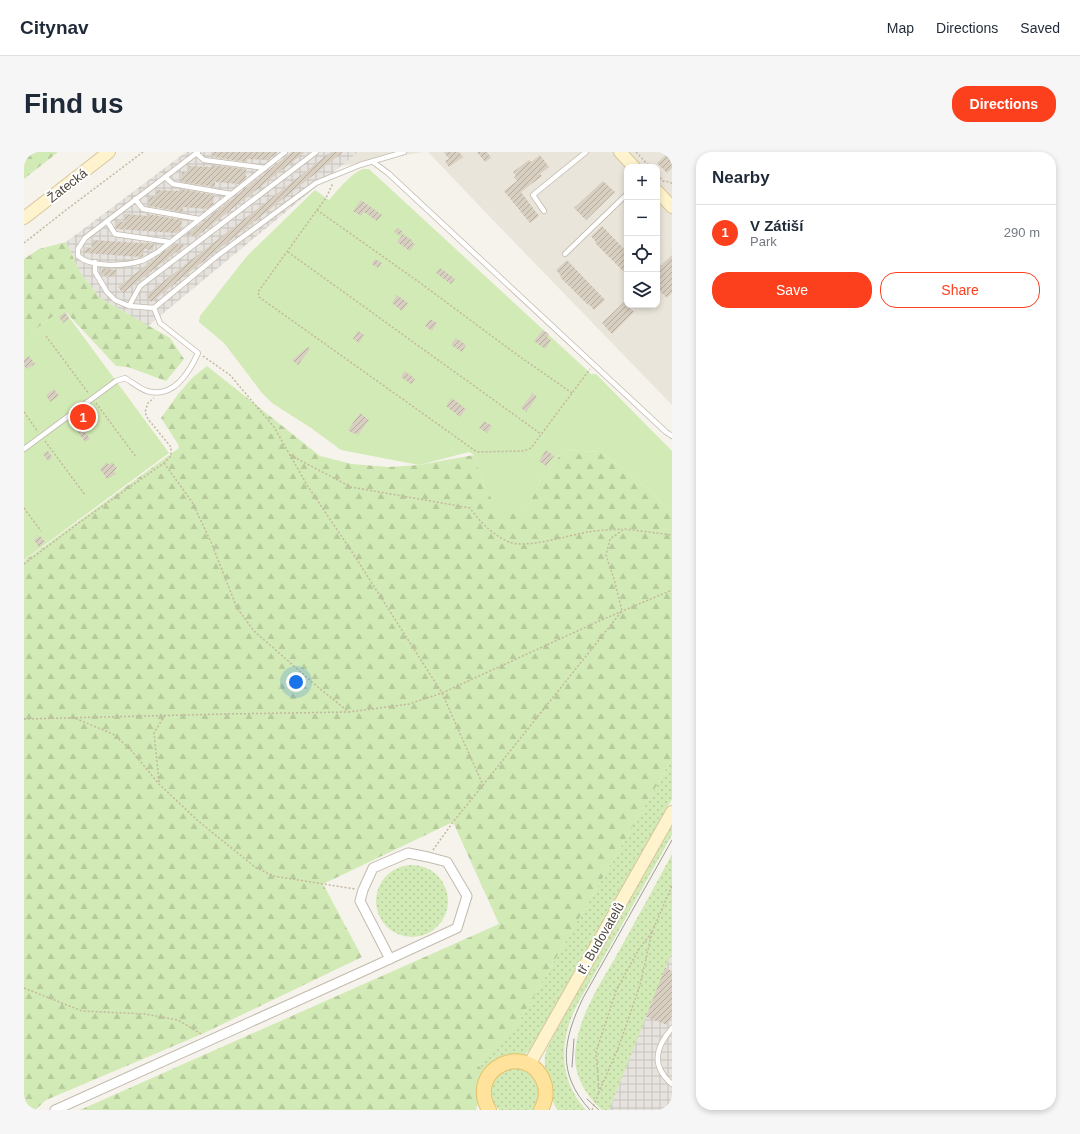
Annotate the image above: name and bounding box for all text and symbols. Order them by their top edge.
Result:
text: Citynav [20,17,89,38]
text: Map [887,20,914,36]
text: Directions [936,20,998,36]
text: Saved [1020,20,1060,36]
button: Directions [952,86,1056,122]
text: Find us [24,88,124,119]
map controls [624,164,660,308]
button: + [624,164,660,200]
street label: Žatecká [44,165,91,206]
text: Nearby [712,168,770,187]
button: − [624,200,660,236]
text: V Zátiší [750,217,803,234]
text: 1 [721,225,729,240]
text: 290 m [1004,225,1040,240]
text: Park [750,234,777,249]
button: locate [624,236,660,272]
button: layers [624,272,660,308]
button: Save [712,272,872,308]
button: Share [880,272,1040,308]
pin: 1 [70,402,96,432]
your location [286,672,306,692]
street label: tř. Budovatelů [574,900,627,977]

